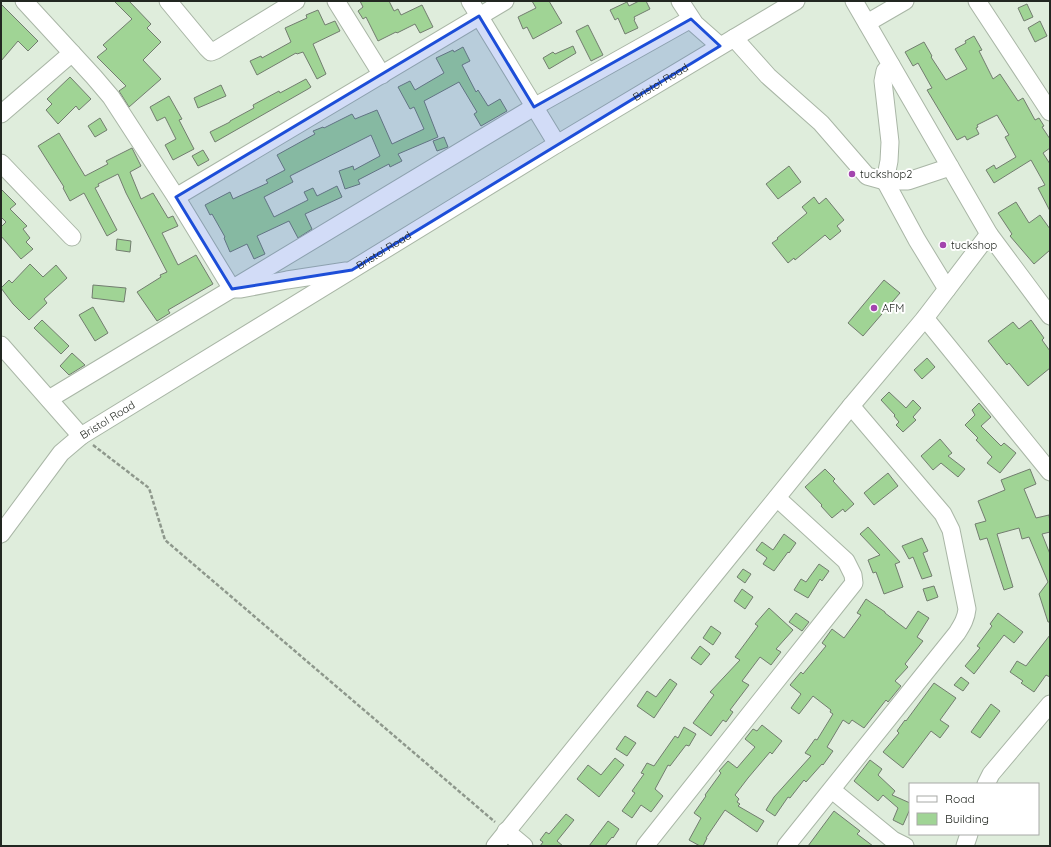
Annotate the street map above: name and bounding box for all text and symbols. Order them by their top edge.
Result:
street label: Bristol Road [630,60,691,104]
place label: tuckshop2 [860,167,912,181]
marker: tuckshop2 [847,169,857,179]
street label: Bristol Road [353,228,414,273]
place label: tuckshop [951,238,998,252]
marker: tuckshop [938,240,948,250]
place label: AFM [882,301,904,315]
marker: AFM [869,303,879,313]
street label: Bristol Road [77,398,138,442]
legend [909,783,1039,835]
text: Road [945,791,975,806]
text: Building [945,811,989,826]

